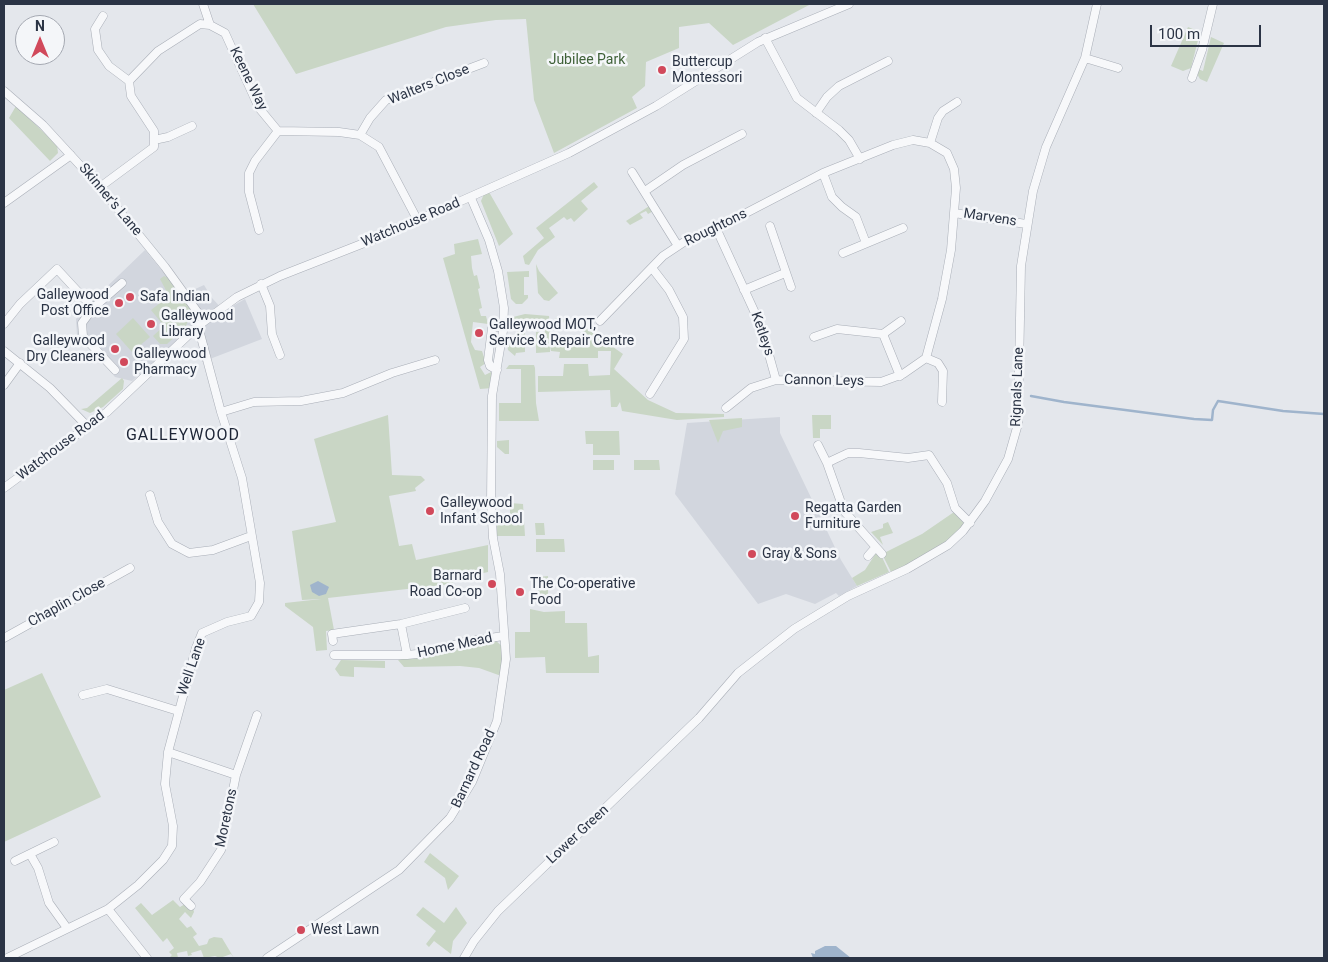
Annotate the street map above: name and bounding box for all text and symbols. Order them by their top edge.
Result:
north arrow [15,15,65,65]
scale bar [1153,15,1264,47]
text: N [35,18,45,34]
text: 100 m [1158,25,1200,43]
street label: Keene Way [225,45,271,113]
park label: Jubilee Park [549,52,625,68]
place label: Buttercup Montessori [672,54,743,86]
street label: Walters Close [386,61,472,109]
marker: Buttercup Montessori [656,64,668,76]
street label: Skinner's Lane [75,160,145,240]
street label: Watchouse Road [359,195,463,251]
street label: Marvens [962,205,1018,231]
street label: Roughtons [682,206,750,250]
place label: Galleywood Post Office [37,287,109,320]
place label: Safa Indian [140,289,210,305]
marker: Safa Indian [124,291,136,303]
marker: Galleywood Post Office [113,297,125,309]
place label: Galleywood Library [161,308,233,341]
street label: Ketleys [747,310,777,358]
place label: Galleywood MOT, Service & Repair Centre [489,317,634,350]
marker: Galleywood Library [145,318,157,330]
marker: Galleywood MOT, Service & Repair Centre [473,327,485,339]
place label: Galleywood Dry Cleaners [26,333,105,366]
marker: Galleywood Dry Cleaners [109,343,121,355]
place label: Galleywood Pharmacy [134,346,206,378]
street label: Rignals Lane [1008,347,1028,427]
marker: Galleywood Pharmacy [118,356,130,368]
street label: Cannon Leys [784,372,864,390]
street label: Watchouse Road [14,408,108,484]
district label: GALLEYWOOD [125,426,241,446]
place label: Galleywood Infant School [440,495,523,528]
place label: Regatta Garden Furniture [805,500,902,532]
marker: Galleywood Infant School [424,505,436,517]
marker: Regatta Garden Furniture [789,510,801,522]
place label: Gray & Sons [762,546,837,562]
marker: Gray & Sons [746,548,758,560]
place label: Barnard Road Co-op [410,568,482,600]
street label: Chaplin Close [26,575,108,631]
place label: The Co-operative Food [530,576,635,608]
marker: Barnard Road Co-op [486,578,498,590]
marker: The Co-operative Food [514,586,526,598]
street label: Home Mead [416,630,494,662]
street label: Well Lane [174,636,210,698]
street label: Barnard Road [449,727,499,811]
street label: Moretons [213,787,241,849]
street label: Lower Green [544,802,612,868]
place label: West Lawn [311,922,379,938]
marker: West Lawn [295,924,307,936]

